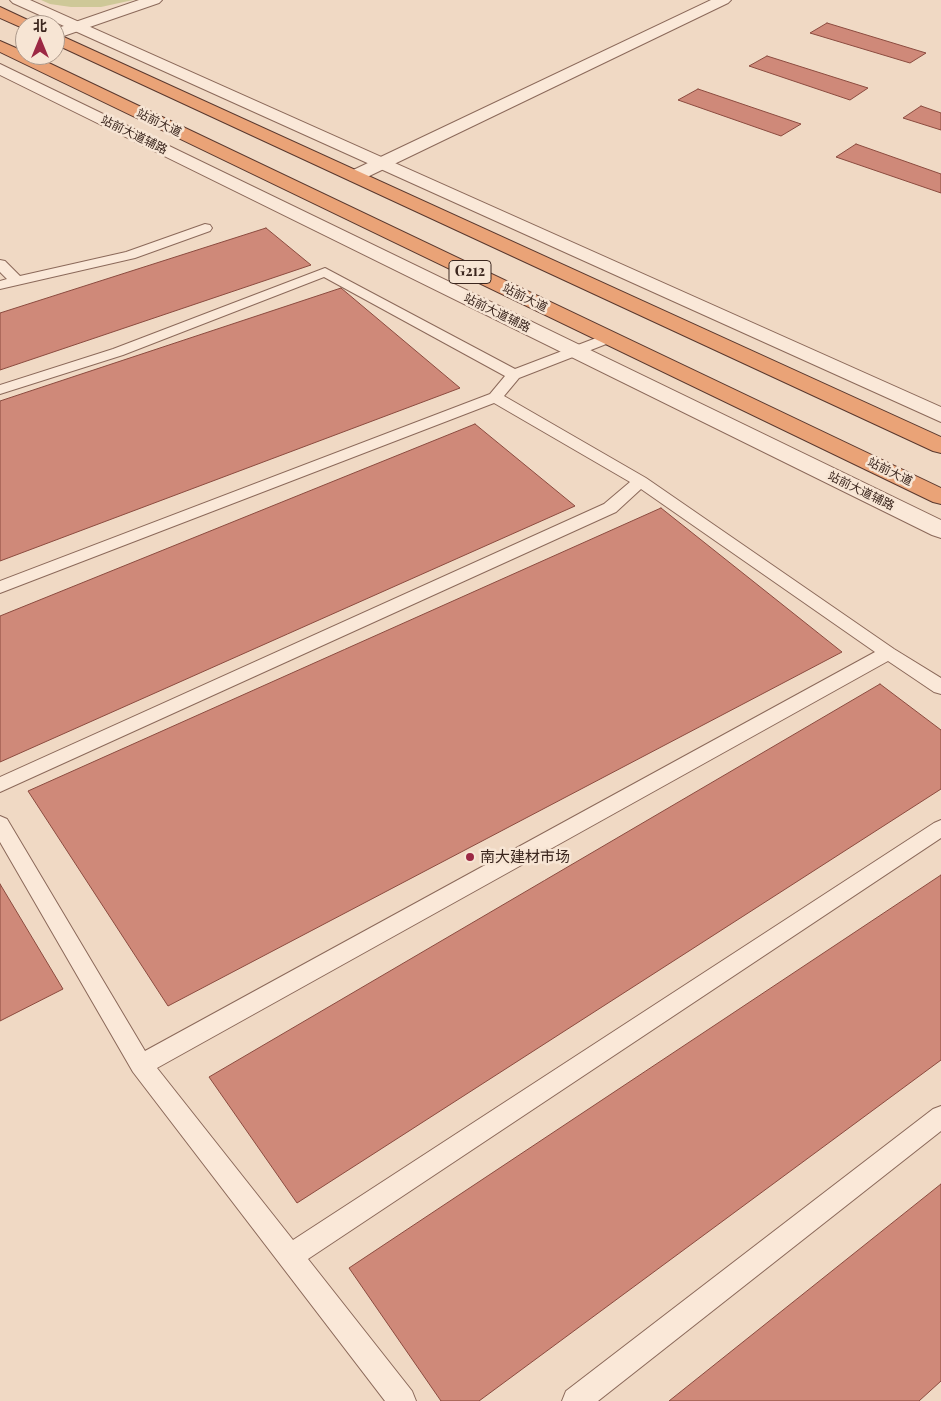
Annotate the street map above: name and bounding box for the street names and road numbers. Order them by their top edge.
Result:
street label: 站前大道 [134,106,184,140]
street label: 站前大道辅路 [98,113,170,157]
road number: G212 [449,260,491,284]
street label: 站前大道 [500,281,550,315]
street label: 站前大道辅路 [461,291,533,335]
street label: 站前大道 [865,455,915,489]
street label: 站前大道辅路 [825,469,897,513]

